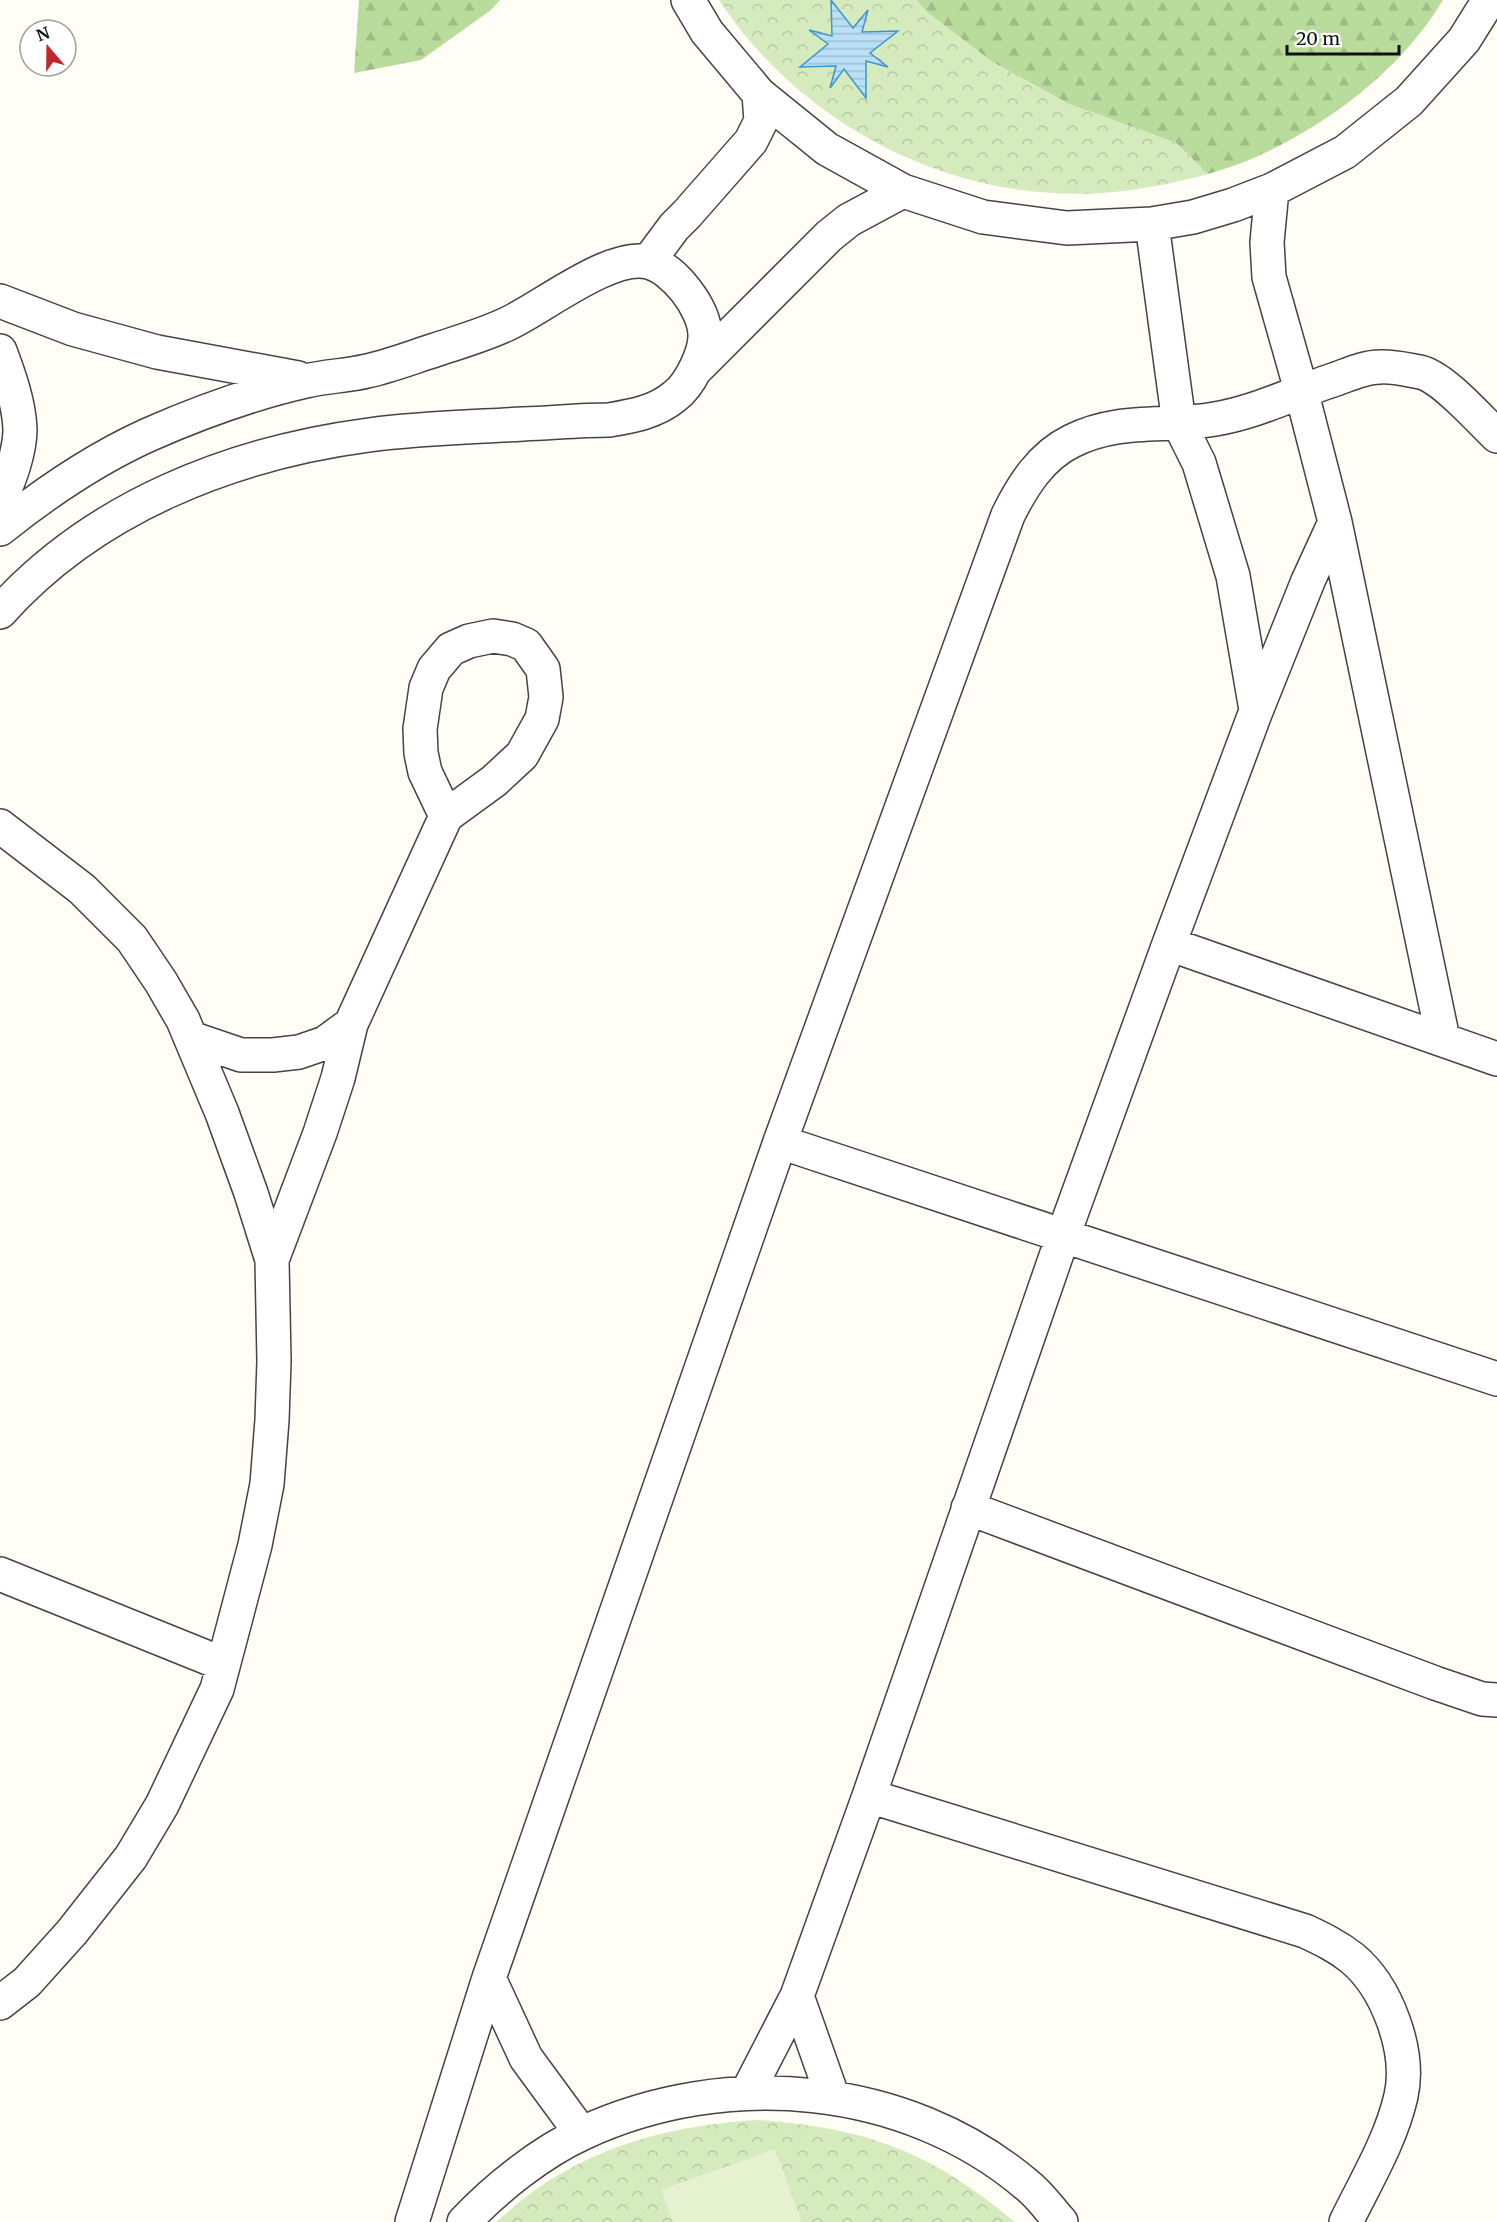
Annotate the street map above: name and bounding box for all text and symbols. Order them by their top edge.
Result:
north arrow [18,18,78,78]
scale bar [1287,18,1400,56]
text: N [34,22,53,45]
text: 20 m [1296,27,1340,50]

